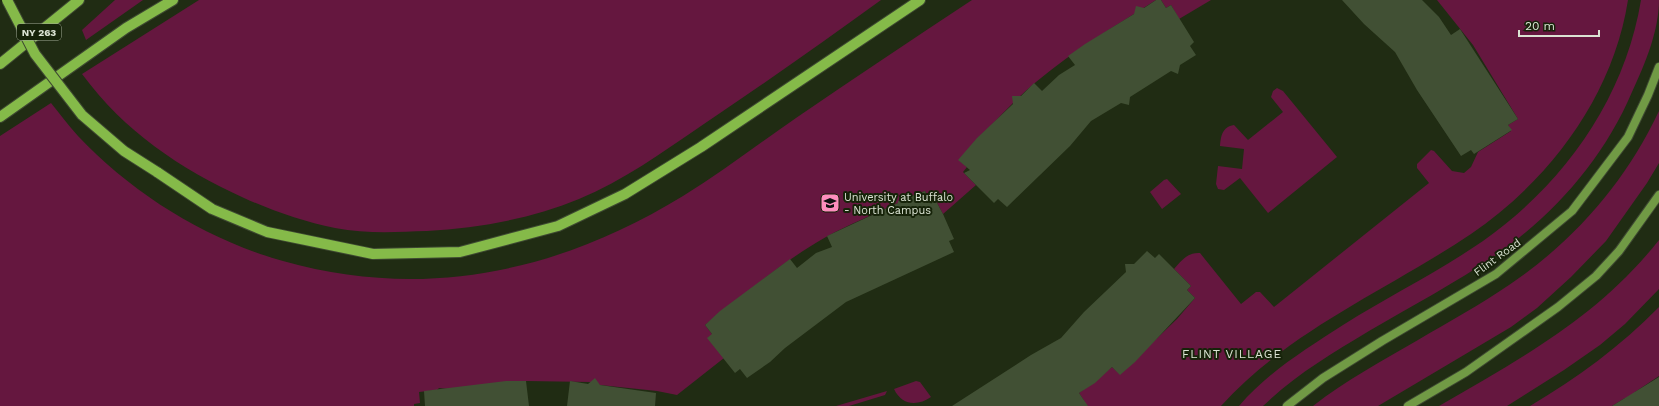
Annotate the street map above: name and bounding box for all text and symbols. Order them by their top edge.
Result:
scale bar [1519,12,1599,38]
text: 20 m [1525,19,1555,33]
road number: NY 263 [17,24,61,40]
place label: University at Buffalo - North Campus [844,191,953,217]
school or university icon: University at Buffalo - North Campus [819,192,841,214]
street label: Flint Road [1471,236,1523,279]
district label: FLINT VILLAGE [1182,347,1282,361]

